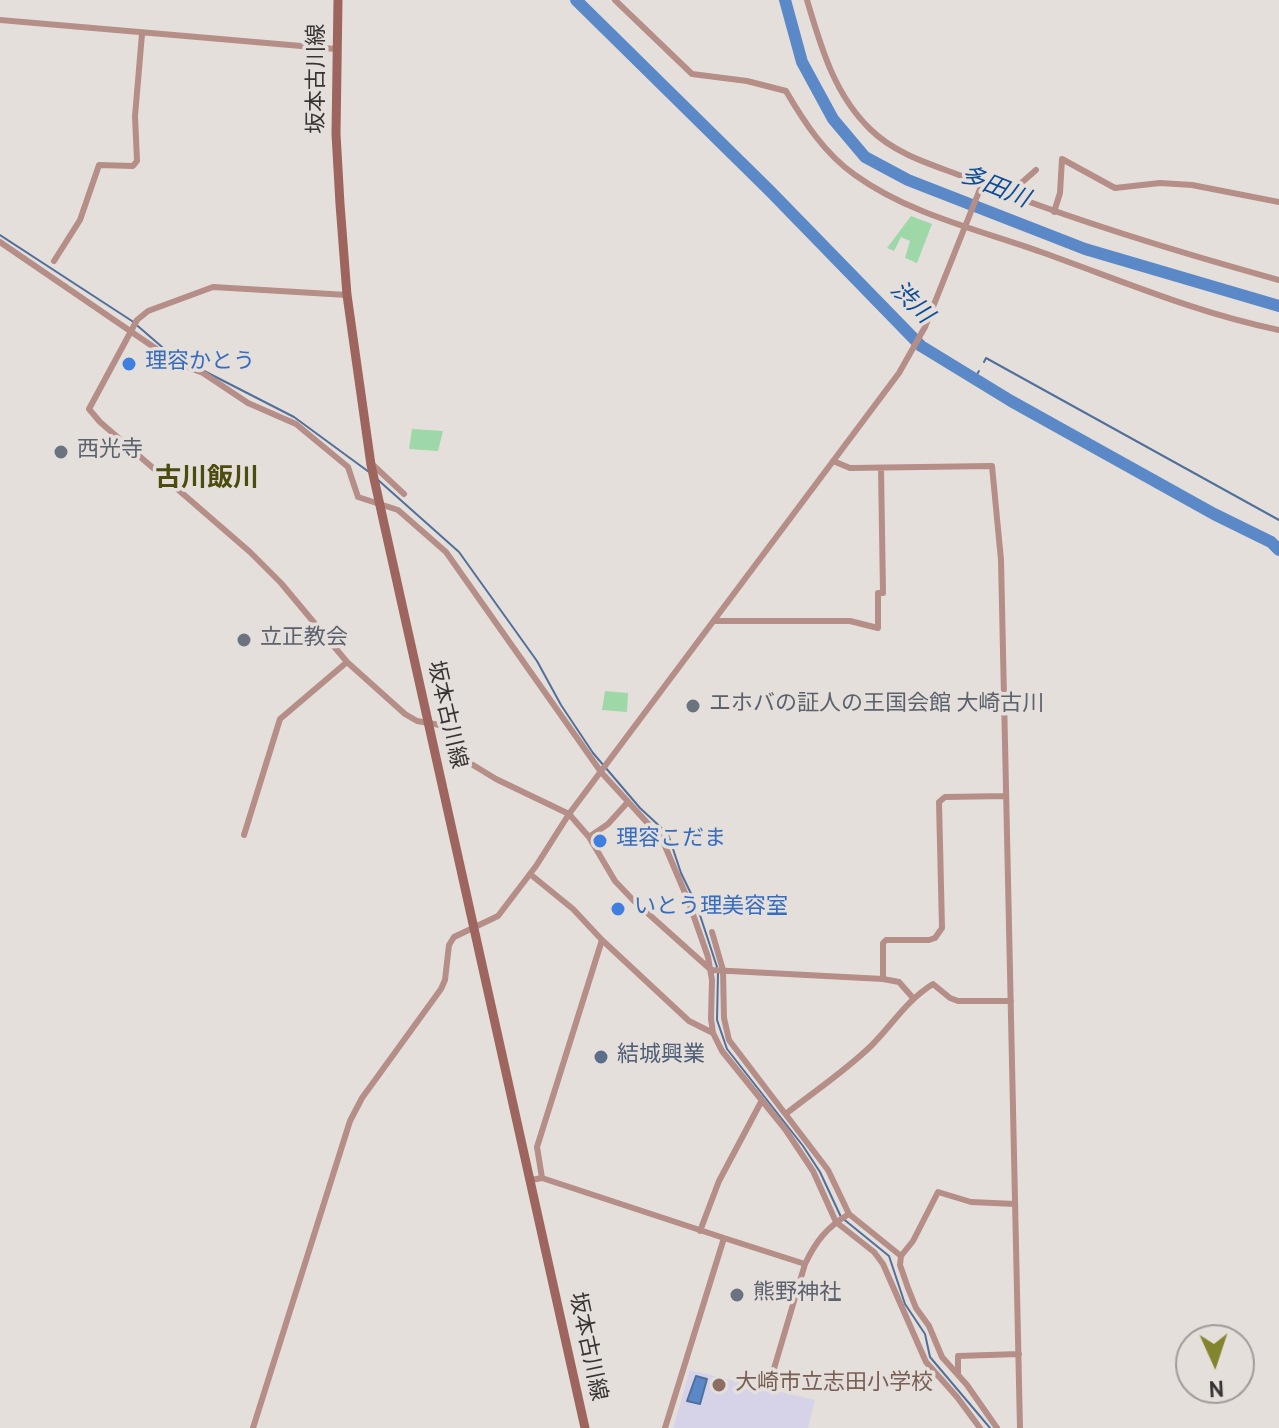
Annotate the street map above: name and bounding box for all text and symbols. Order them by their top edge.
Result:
street label: 坂本古川線 [306,24,332,134]
water label: 多田川 [955,162,1033,216]
water label: 渋川 [883,277,937,331]
place label: 理容かとう [145,351,255,377]
marker: 理容かとう [120,355,138,373]
place label: 西光寺 [77,439,143,465]
marker: 西光寺 [52,443,70,461]
district label: 古川飯川 [155,465,259,497]
place label: 立正教会 [260,627,348,653]
marker: 立正教会 [235,631,253,649]
street label: 坂本古川線 [420,658,470,772]
place label: エホバの証人の王国会館 大崎古川 [709,693,1044,719]
marker: エホバの証人の王国会館 大崎古川 [684,697,702,715]
place label: 理容こだま [616,828,726,854]
marker: 理容こだま [591,832,609,850]
place label: いとう理美容室 [634,896,788,922]
marker: いとう理美容室 [609,900,627,918]
place label: 結城興業 [617,1044,705,1070]
marker: 結城興業 [592,1048,610,1066]
place label: 熊野神社 [753,1282,841,1308]
marker: 熊野神社 [728,1286,746,1304]
street label: 坂本古川線 [562,1290,610,1404]
north arrow [1175,1324,1255,1404]
place label: 大崎市立志田小学校 [735,1372,933,1398]
text: N [1208,1373,1225,1400]
marker: 大崎市立志田小学校 [710,1376,728,1394]

